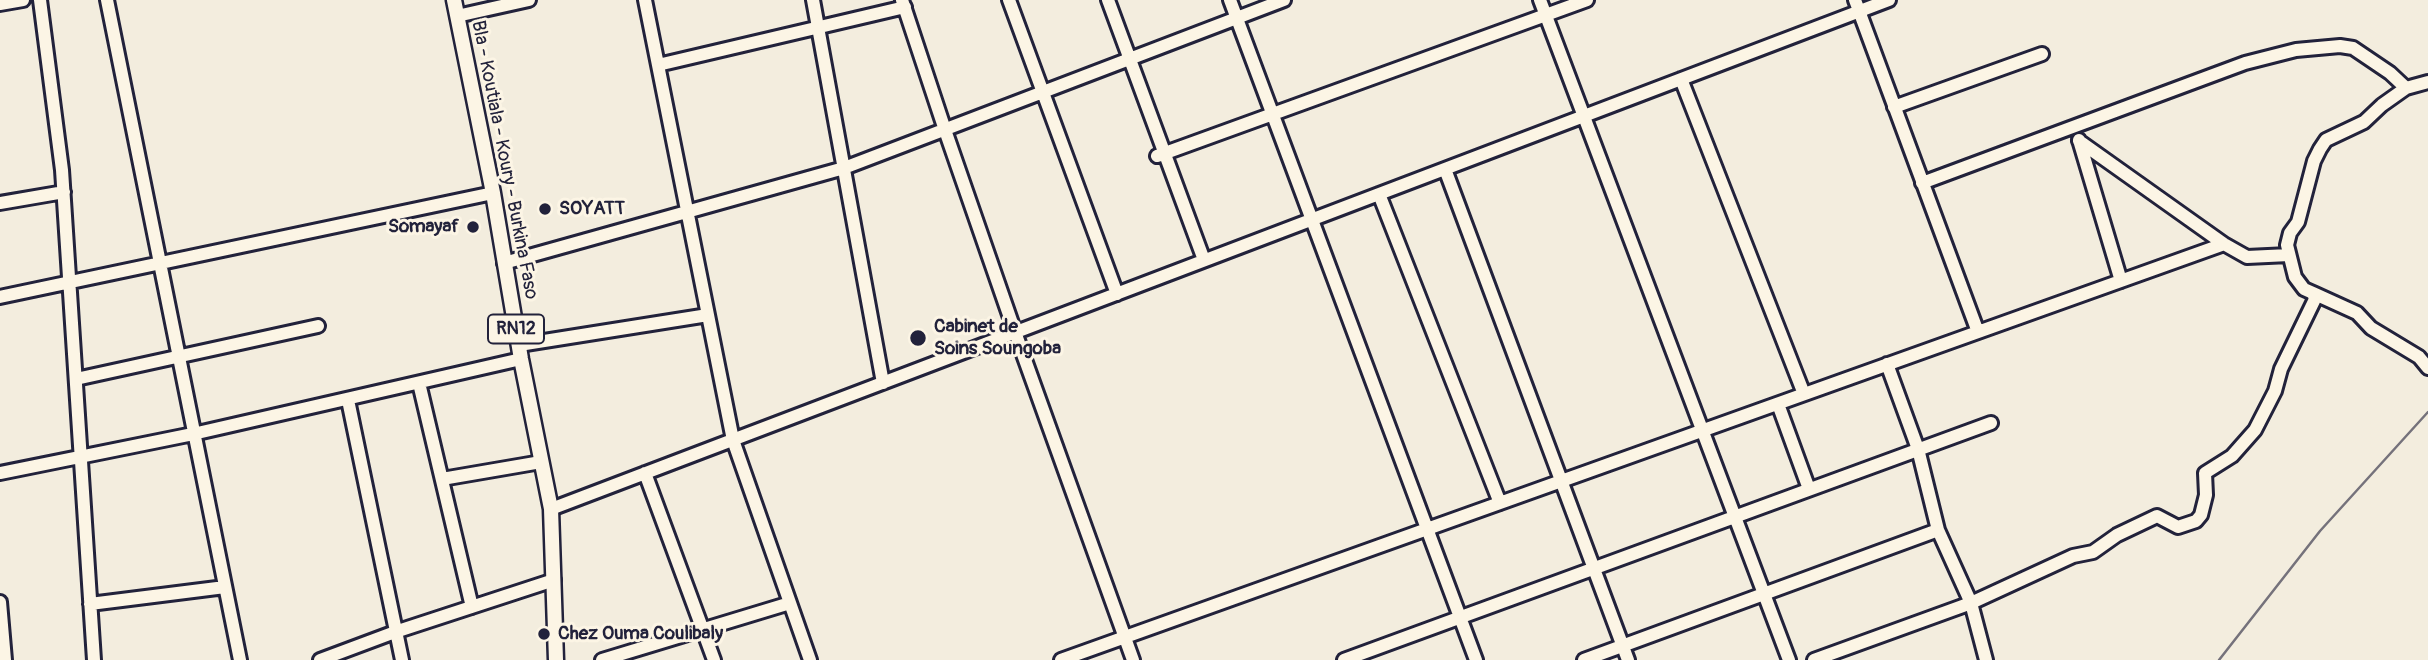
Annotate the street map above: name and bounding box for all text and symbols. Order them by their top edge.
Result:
street label: Bla - Koutiala - Koury - Burkina Faso [466,19,542,301]
place label: SOYATT [559,198,625,220]
marker: SOYATT [537,201,553,217]
place label: Somayaf [388,216,459,238]
marker: Somayaf [465,219,481,235]
road number: RN12 [488,314,544,344]
place label: Cabinet de Soins Soungoba [934,316,1061,360]
marker: Cabinet de Soins Soungoba [908,328,928,348]
place label: Chez Ouma Coulibaly [558,623,723,645]
marker: Chez Ouma Coulibaly [536,626,552,642]

